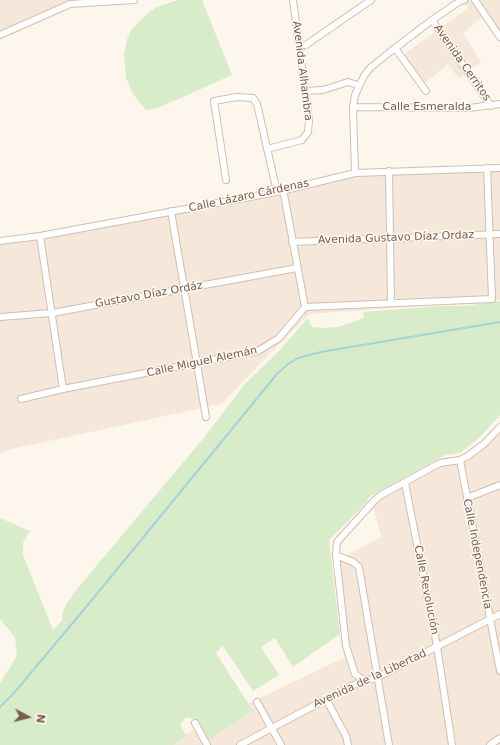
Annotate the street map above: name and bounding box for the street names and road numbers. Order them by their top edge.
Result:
street label: Avenida Alhambra [289,20,315,122]
street label: Avenida Cerritos [431,22,493,104]
street label: Calle Esmeralda [382,100,472,114]
street label: Calle Lázaro Cárdenas [188,177,310,215]
street label: Avenida Gustavo Díaz Ordaz [318,229,474,247]
street label: Gustavo Díaz Ordáz [94,279,204,311]
street label: Calle Miguel Alemán [146,344,258,380]
street label: Calle Independencia [460,498,494,610]
street label: Calle Revolución [411,544,441,636]
street label: Avenida de la Libertad [311,647,429,711]

